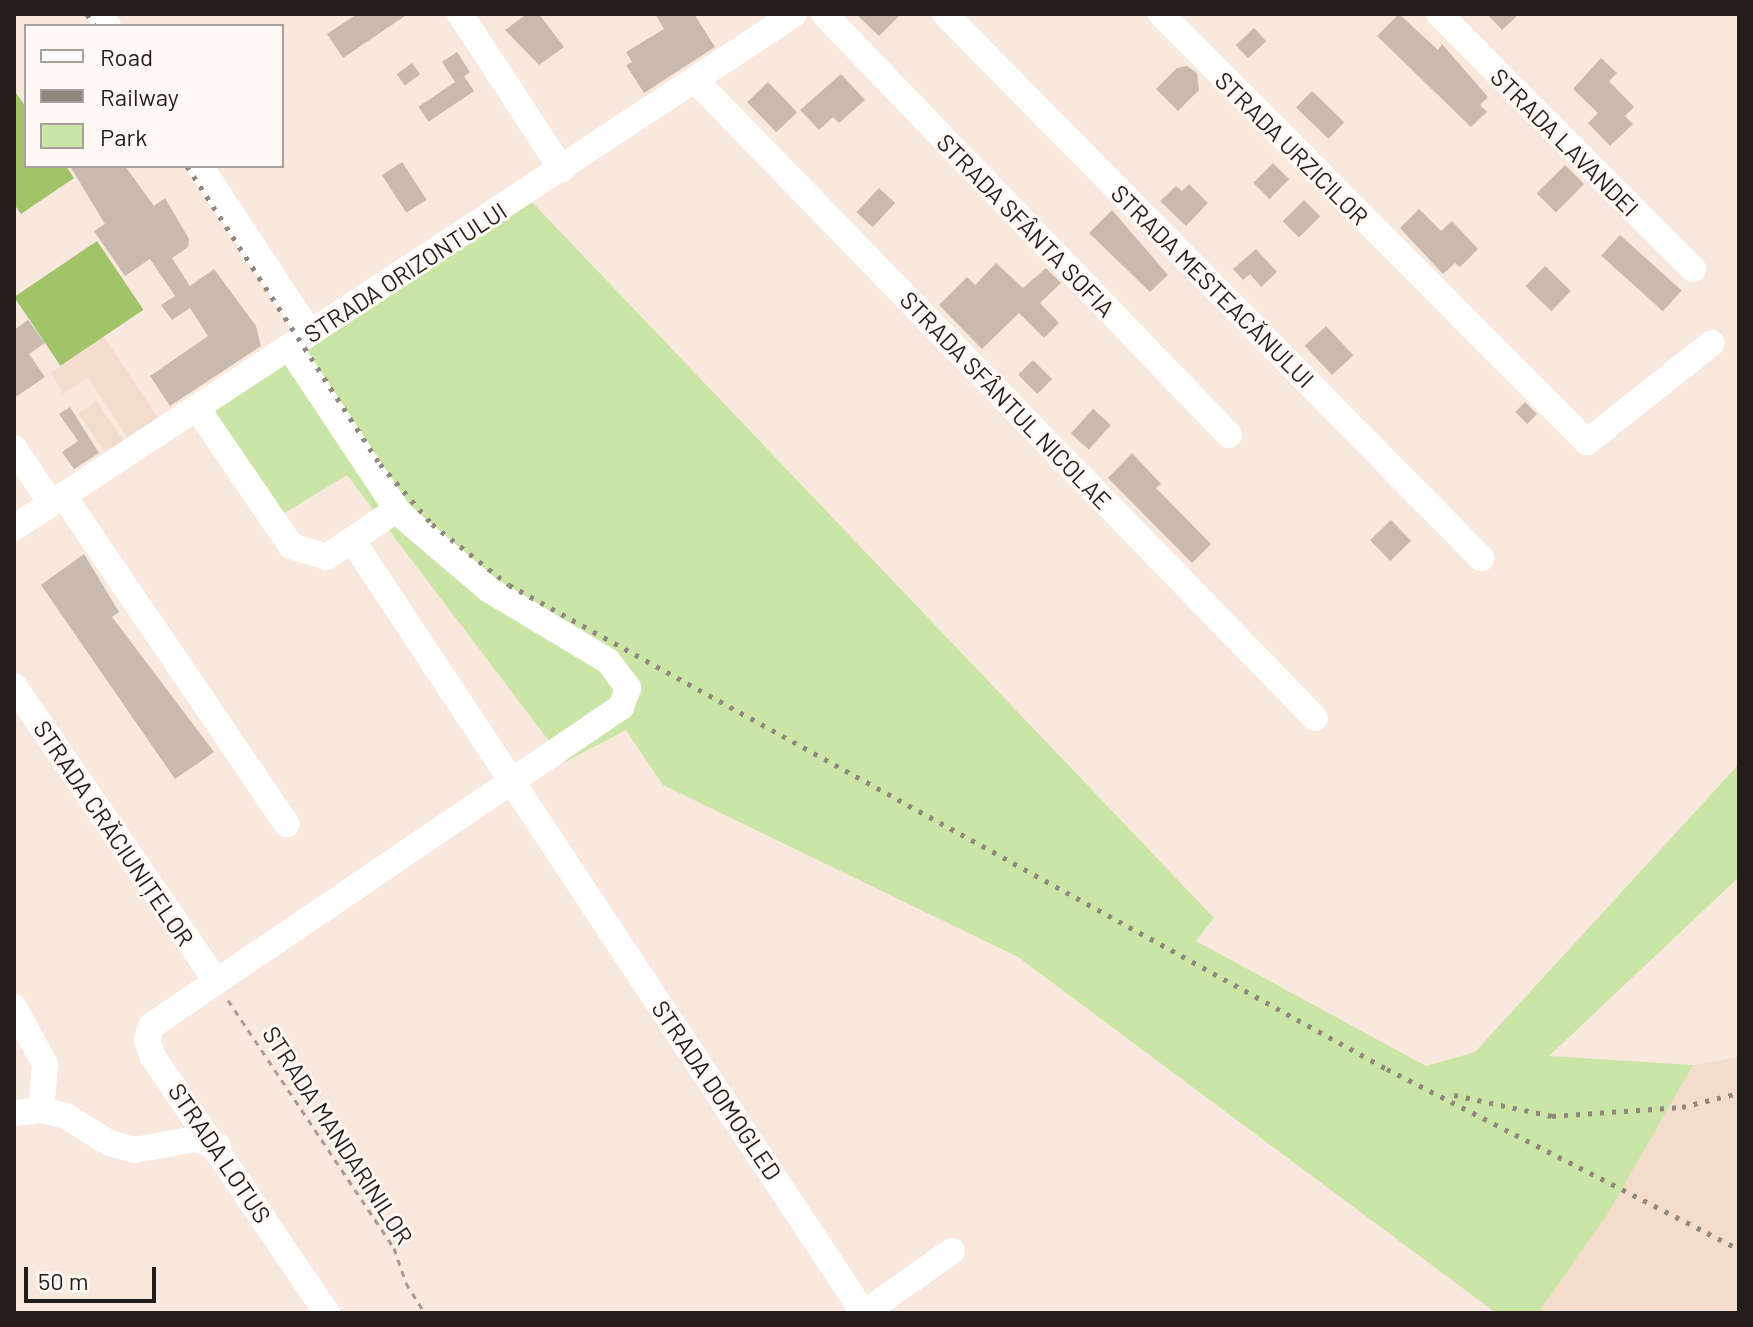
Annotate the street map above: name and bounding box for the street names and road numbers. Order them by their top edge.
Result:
street label: STRADA LAVANDEI [1485,62,1645,222]
street label: STRADA URZICILOR [1209,65,1375,231]
street label: STRADA SFÂNTA SOFIA [931,128,1121,322]
street label: STRADA MESTEACĂNULUI [1106,179,1320,393]
street label: STRADA ORIZONTULUI [298,196,512,348]
street label: STRADA SFÂNTUL NICOLAE [894,285,1118,515]
street label: STRADA CRĂCIUNIȚELOR [28,715,200,951]
street label: STRADA DOMOGLED [646,995,788,1185]
street label: STRADA MANDARINILOR [257,1021,419,1249]
street label: STRADA LOTUS [163,1078,277,1228]

